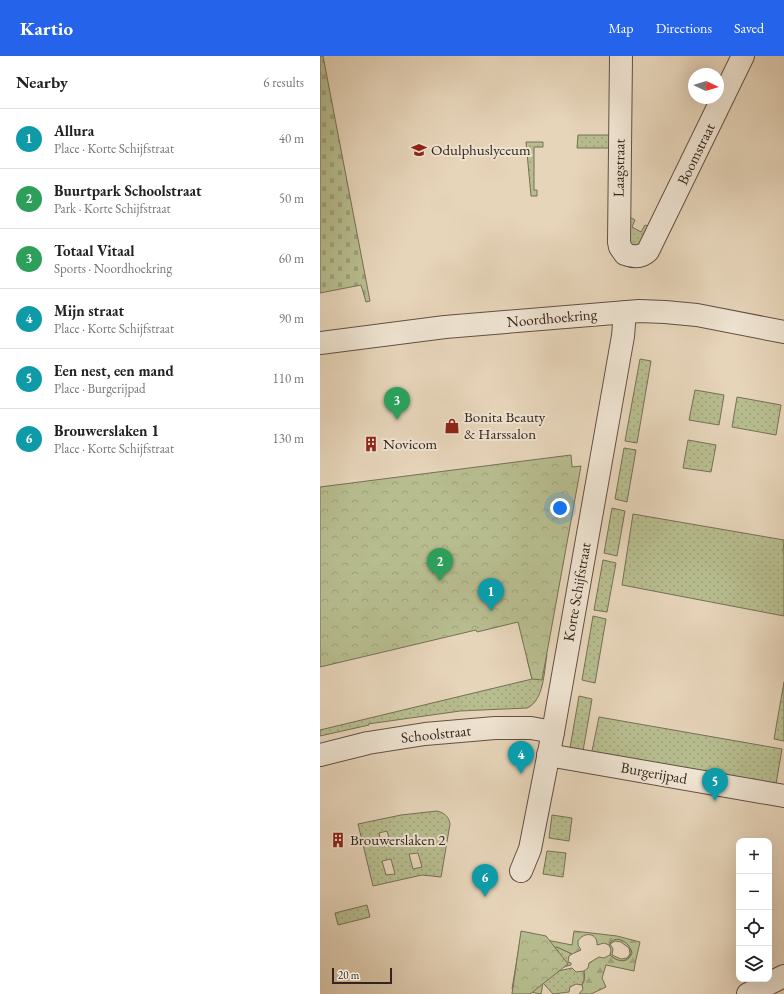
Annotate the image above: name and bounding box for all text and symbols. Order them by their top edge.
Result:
text: Kartio [20,16,73,41]
text: Map [608,19,634,37]
text: Directions [656,19,712,37]
text: Saved [734,19,764,37]
north arrow [688,68,724,104]
text: Nearby [16,71,68,93]
text: 6 results [263,74,304,91]
street label: Boomstraat [672,119,719,188]
text: Allura [54,121,94,140]
text: 1 [26,130,32,147]
text: 40 m [279,130,304,147]
street label: Laagstraat [608,138,629,197]
text: Place · Korte Schijfstraat [54,140,174,157]
place label: Odulphuslyceum [431,140,531,159]
school or university icon: Odulphuslyceum [410,141,428,159]
text: Buurtpark Schoolstraat [54,181,202,200]
text: 2 [26,190,32,207]
text: 50 m [279,190,304,207]
text: Park · Korte Schijfstraat [54,200,171,217]
text: Totaal Vitaal [54,241,135,260]
text: 3 [26,250,32,267]
text: 60 m [279,250,304,267]
text: Sports · Noordhoekring [54,260,172,277]
text: Mijn straat [54,301,124,320]
street label: Noordhoekring [506,304,598,331]
text: 4 [26,310,32,327]
text: 90 m [279,310,304,327]
text: Place · Korte Schijfstraat [54,320,174,337]
text: Een nest, een mand [54,361,174,380]
text: 5 [26,370,32,387]
text: 110 m [273,370,304,387]
text: Place · Burgerijpad [54,380,146,397]
pin: 3 [384,387,410,420]
place label: Bonita Beauty & Harssalon [464,407,546,443]
shop icon: Bonita Beauty & Harssalon [443,417,461,435]
text: Brouwerslaken 1 [54,421,159,440]
text: 6 [26,430,32,447]
text: 130 m [273,430,304,447]
place label: Novicom [383,434,438,453]
building icon: Novicom [362,435,380,453]
text: Place · Korte Schijfstraat [54,440,174,457]
your location [550,498,570,518]
street label: Korte Schijfstraat [558,541,595,643]
pin: 2 [427,548,453,581]
pin: 1 [478,578,504,611]
street label: Schoolstraat [400,720,472,747]
pin: 4 [508,741,534,774]
street label: Burgerijpad [619,757,689,788]
pin: 5 [702,768,728,801]
place label: Brouwerslaken 2 [350,830,446,849]
building icon: Brouwerslaken 2 [329,831,347,849]
map controls [736,838,772,982]
button: + [736,838,772,874]
pin: 6 [472,864,498,897]
button: − [736,874,772,910]
button: locate [736,910,772,946]
button: layers [736,946,772,982]
scale bar [332,966,392,985]
text: 20 m [338,968,359,982]

